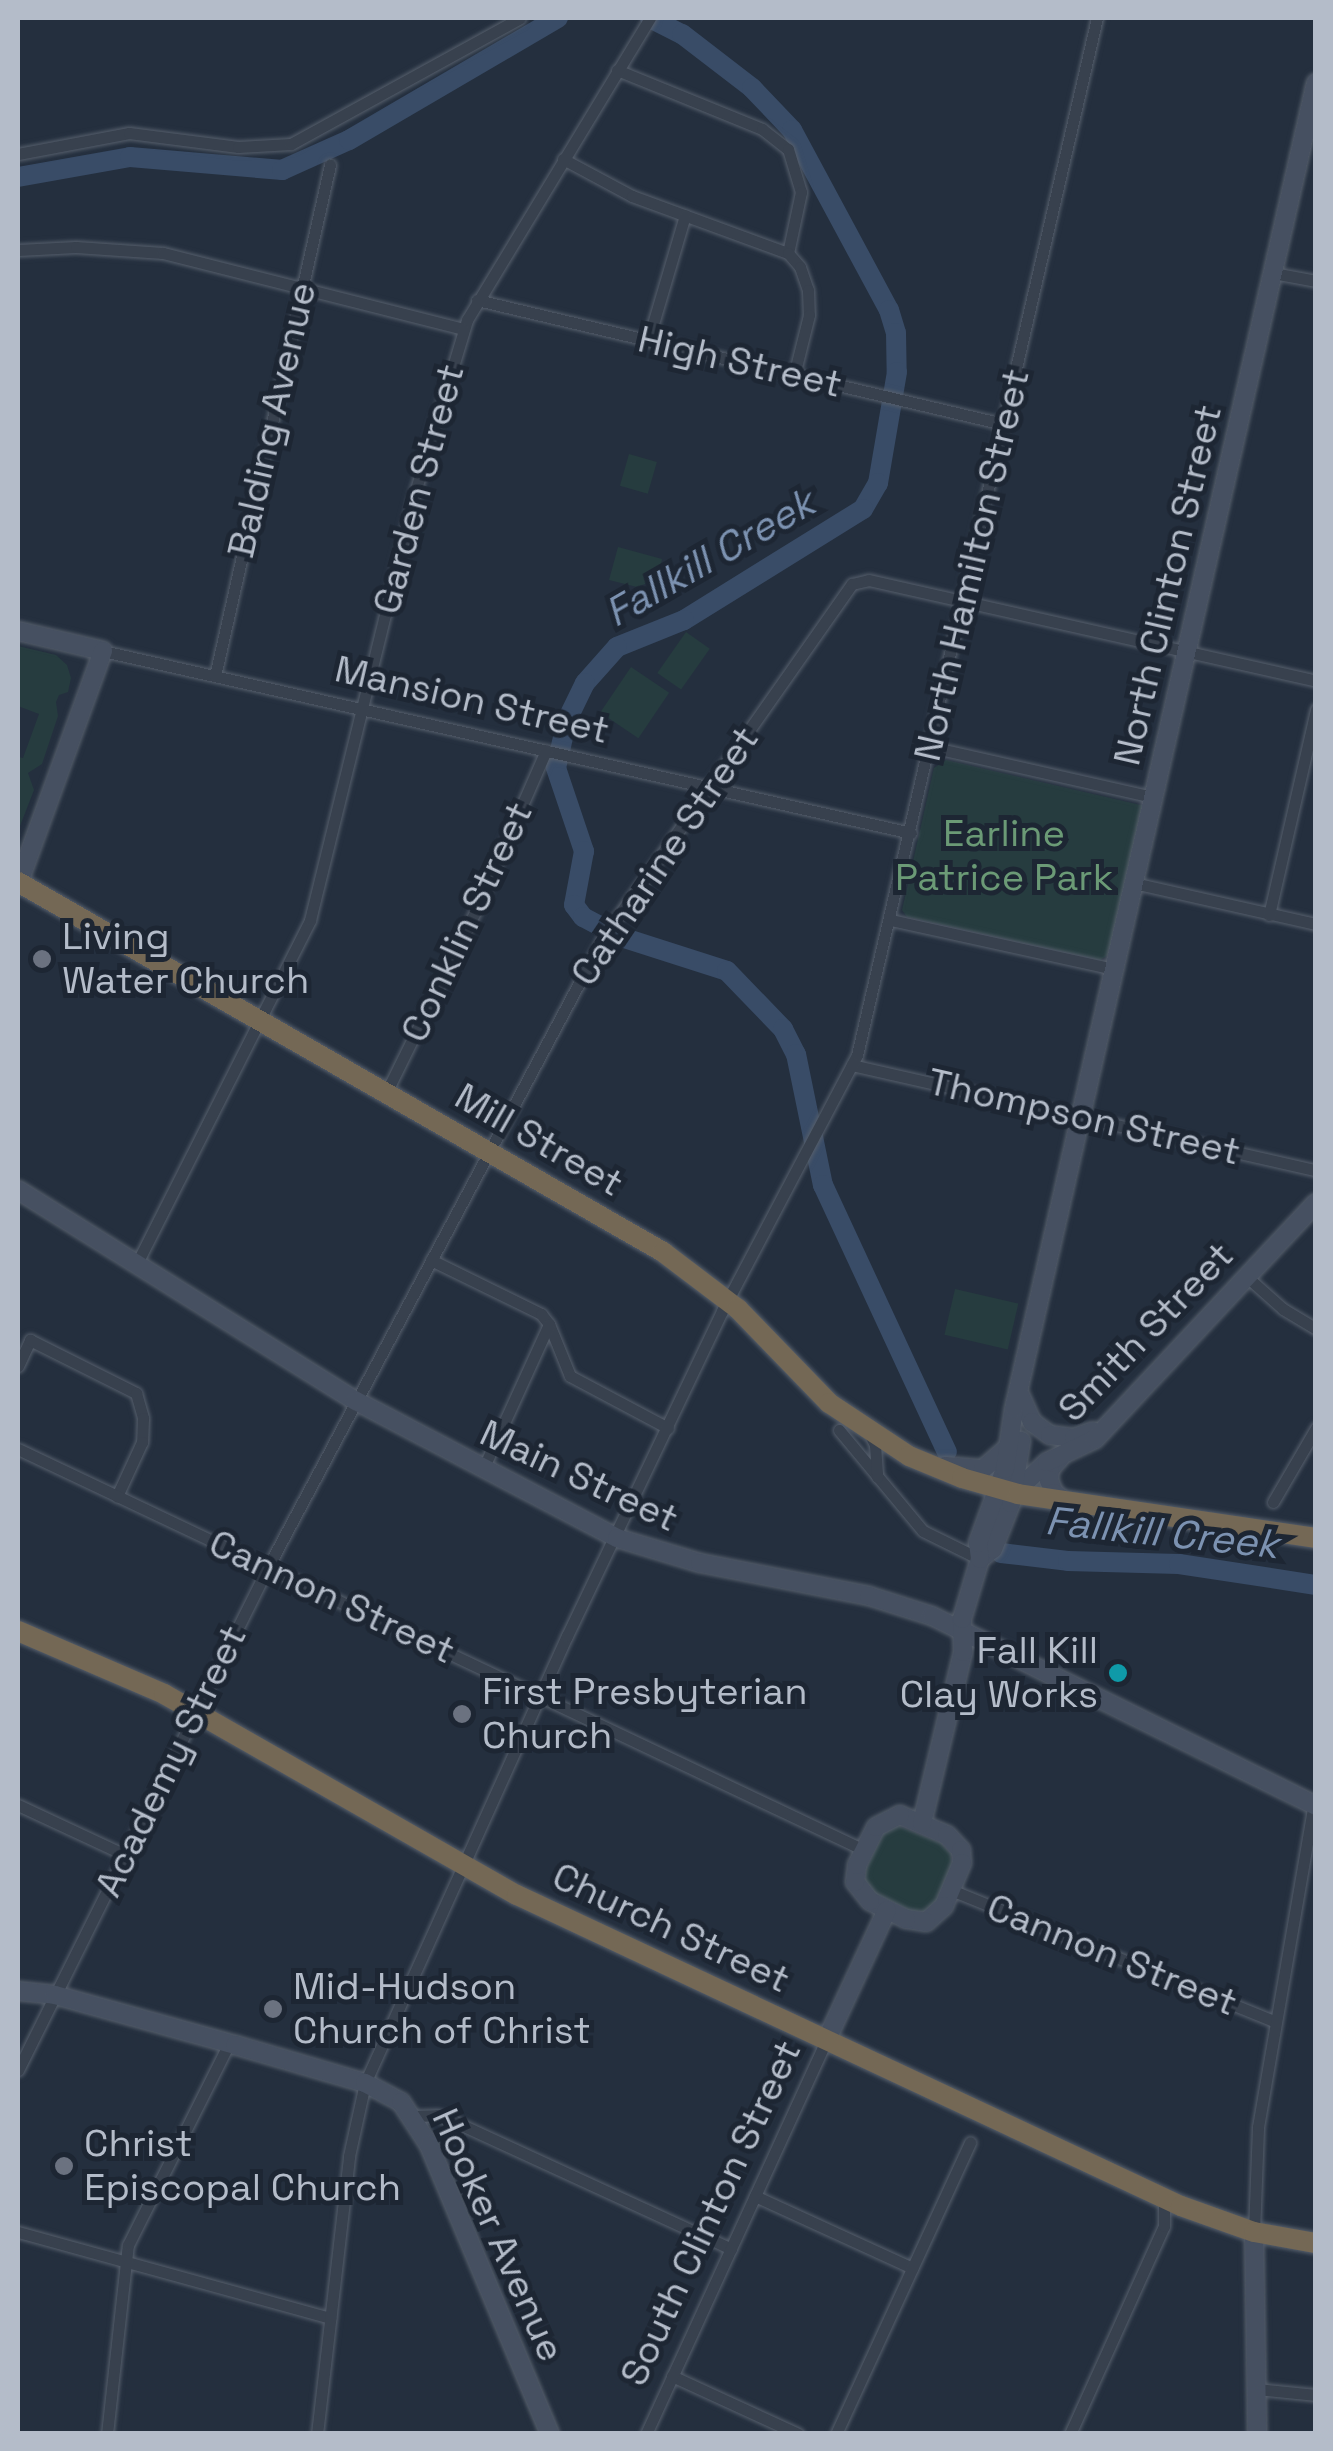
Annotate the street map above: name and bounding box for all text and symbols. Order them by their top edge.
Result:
street label: Balding Avenue [218,278,326,562]
street label: High Street [634,316,846,408]
street label: Garden Street [364,359,474,619]
street label: North Hamilton Street [905,364,1039,766]
street label: North Clinton Street [1104,400,1232,770]
water label: Fallkill Creek [597,479,823,637]
street label: Mansion Street [330,646,614,754]
street label: Catharine Street [561,718,769,994]
street label: Conklin Street [392,795,542,1049]
park label: Earline Patrice Park [895,811,1113,901]
place label: Living Water Church [62,914,309,1004]
marker: Living Water Church [31,948,53,970]
street label: Thompson Street [923,1059,1245,1175]
street label: Mill Street [447,1074,631,1206]
street label: Smith Street [1049,1233,1243,1431]
street label: Main Street [473,1410,685,1542]
water label: Fallkill Creek [1043,1497,1281,1569]
street label: Cannon Street [202,1520,462,1674]
street label: Academy Street [86,1618,256,1904]
place label: Fall Kill Clay Works [899,1628,1098,1718]
marker: Fall Kill Clay Works [1107,1662,1129,1684]
place label: First Presbyterian Church [482,1669,807,1758]
marker: First Presbyterian Church [451,1703,473,1725]
street label: Church Street [545,1853,797,2003]
street label: Cannon Street [980,1884,1244,2026]
place label: Mid-Hudson Church of Christ [293,1964,591,2054]
marker: Mid-Hudson Church of Christ [262,1998,284,2020]
street label: South Clinton Street [611,2033,811,2393]
street label: Hooker Avenue [422,2101,574,2369]
place label: Christ Episcopal Church [84,2121,401,2210]
marker: Christ Episcopal Church [53,2155,75,2177]

